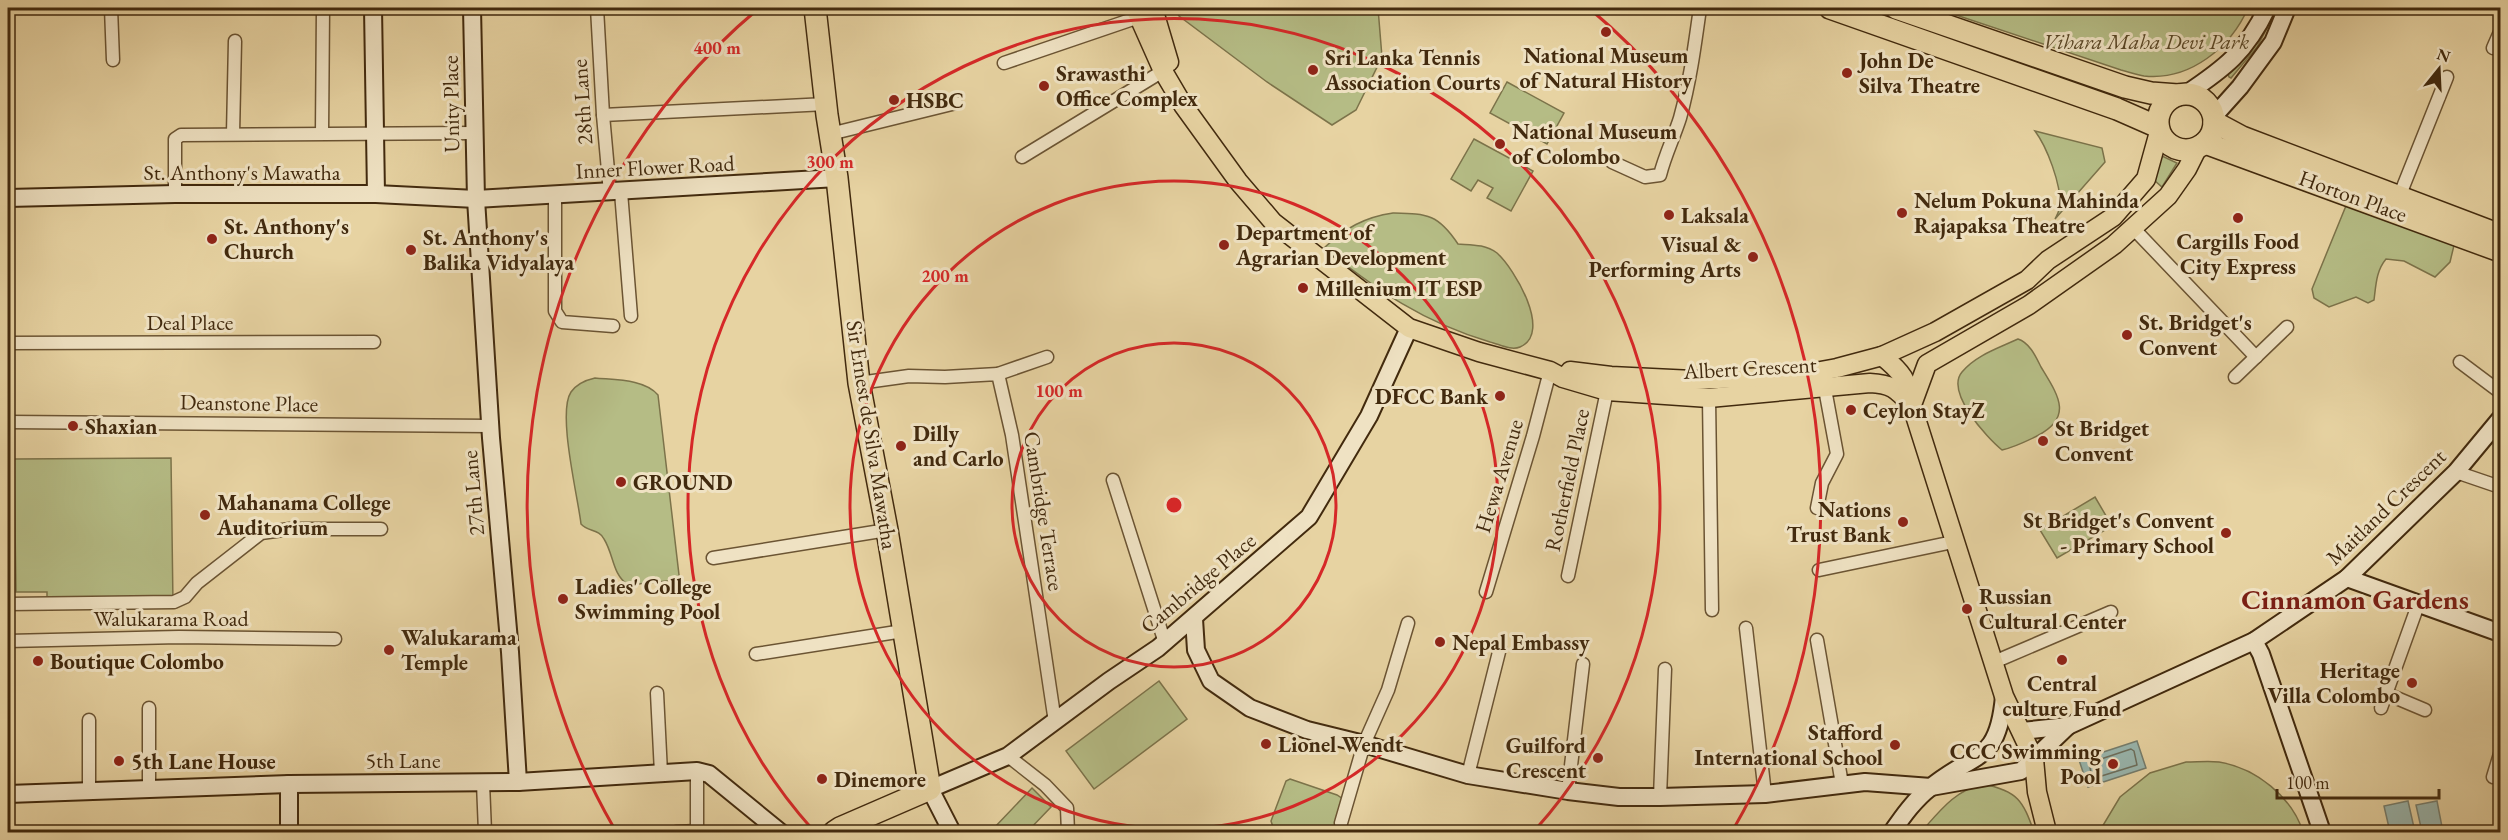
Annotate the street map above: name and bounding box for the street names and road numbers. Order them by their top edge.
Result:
street label: Unity Place [436,55,466,153]
street label: 28th Lane [565,58,599,146]
street label: Inner Flower Road [575,148,736,186]
street label: St. Anthony's Mawatha [143,158,341,187]
street label: Horton Place [2295,163,2412,229]
street label: Deal Place [147,308,234,337]
street label: Sir Ernest de Silva Mawatha [840,318,904,552]
street label: Albert Crescent [1682,350,1817,386]
street label: Deanstone Place [180,387,319,419]
street label: Rotherfield Place [1538,406,1596,554]
street label: Hewa Avenue [1468,415,1530,536]
street label: Cambridge Terrace [1017,429,1071,593]
street label: Maitland Crescent [2320,442,2452,572]
street label: 27th Lane [455,449,491,537]
street label: Cambridge Place [1134,526,1262,640]
street label: Walukarama Road [93,604,249,633]
street label: 5th Lane [365,746,441,775]

